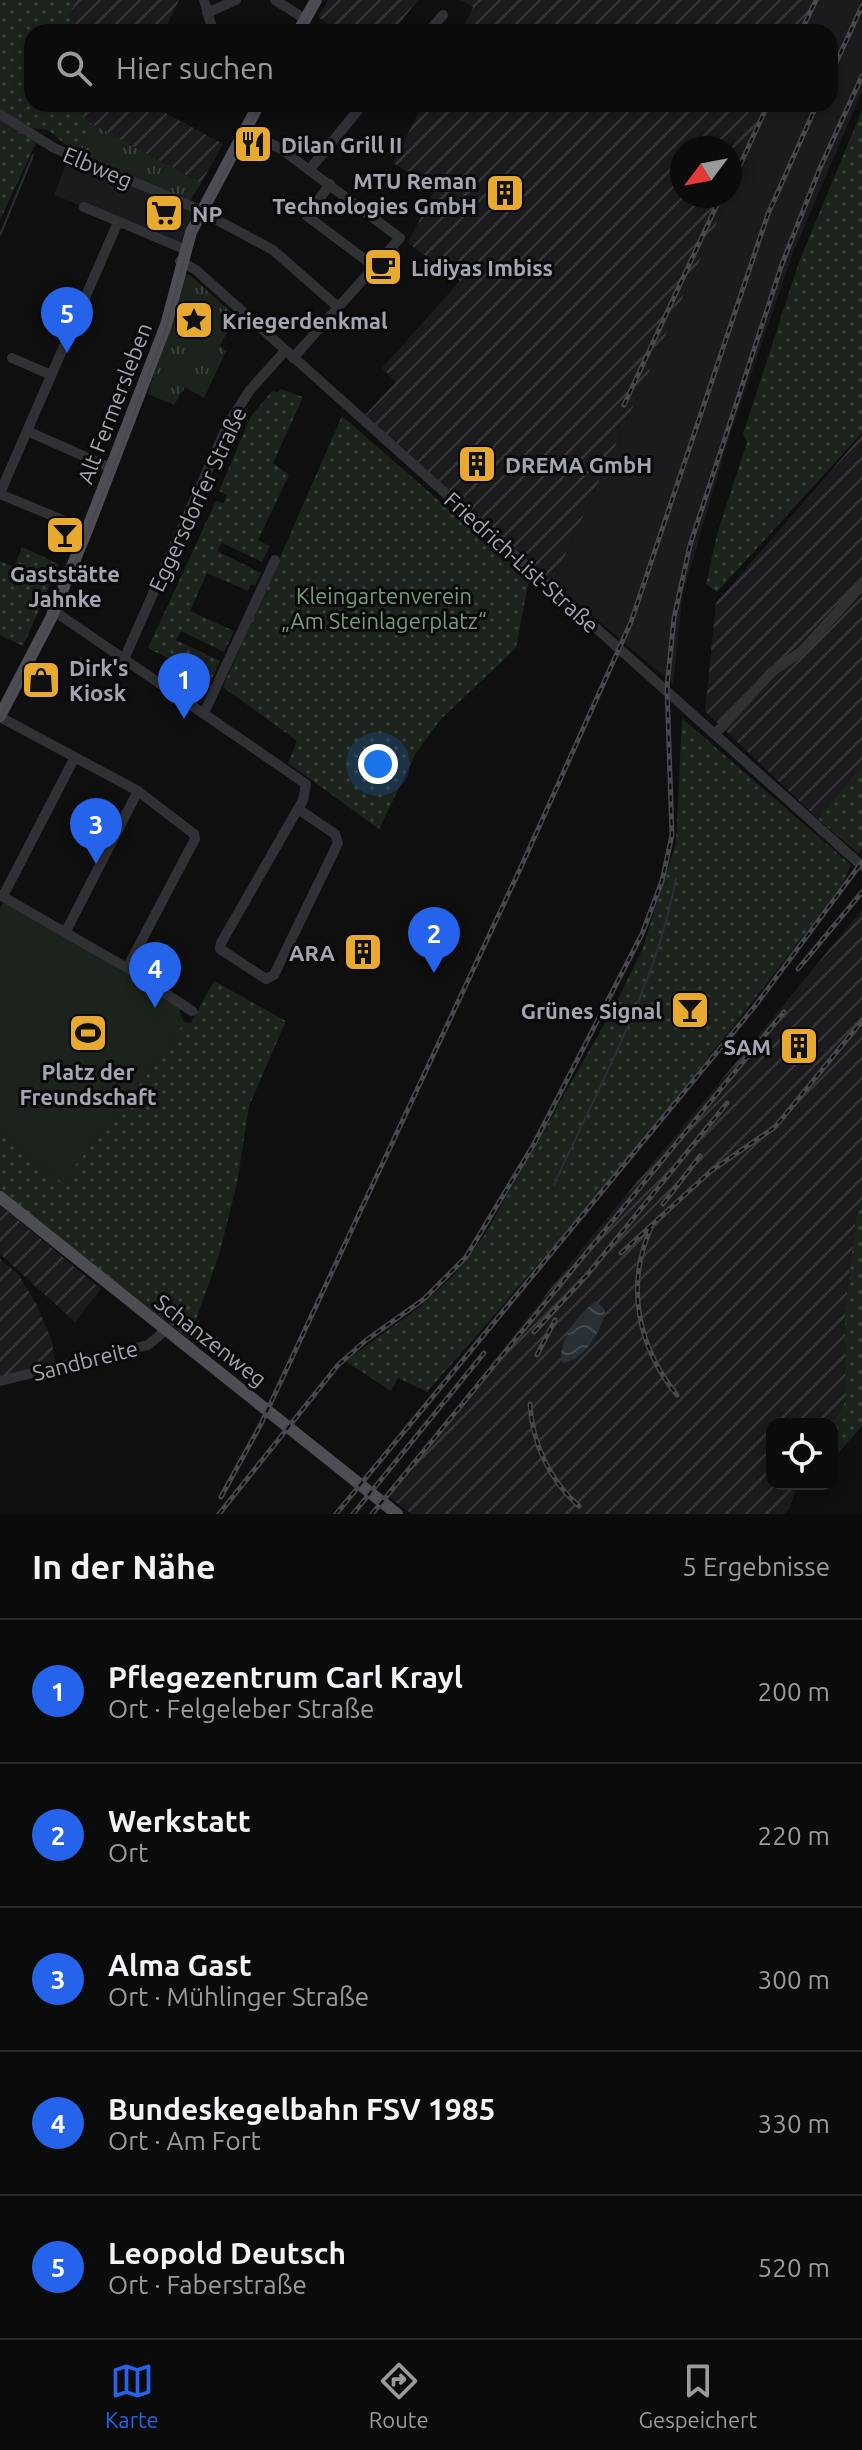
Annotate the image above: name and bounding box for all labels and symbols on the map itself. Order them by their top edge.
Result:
restaurant icon: Dilan Grill II [232,123,274,165]
place label: Dilan Grill II [281,132,402,157]
north arrow [670,136,742,208]
street label: Elbweg [60,141,136,193]
place label: MTU Reman Technologies GmbH [272,168,477,218]
building icon: MTU Reman Technologies GmbH [484,172,526,214]
supermarket icon: NP [143,192,185,234]
place label: NP [192,201,222,226]
cafe icon: Lidiyas Imbiss [362,246,404,288]
place label: Lidiyas Imbiss [411,255,553,280]
pin: 5 [41,287,93,353]
place icon: Kriegerdenkmal [173,299,215,341]
place label: Kriegerdenkmal [222,308,388,333]
street label: Alt Fermersleben [72,319,156,487]
street label: Eggersdorfer Straße [143,403,251,595]
building icon: DREMA GmbH [456,443,498,485]
place label: DREMA GmbH [505,452,652,477]
street label: Friedrich-List-Straße [440,486,604,638]
bar icon: Gaststätte Jahnke [44,514,86,556]
place label: Gaststätte Jahnke [10,561,120,611]
park label: Kleingartenverein „Am Steinlagerplatz“ [281,583,487,633]
pin: 1 [158,653,210,719]
place label: Dirk's Kiosk [69,655,128,705]
shop icon: Dirk's Kiosk [20,659,62,701]
your location [358,744,398,784]
pin: 3 [70,798,122,864]
pin: 2 [408,907,460,973]
building icon: ARA [342,931,384,973]
place label: ARA [289,940,336,965]
pin: 4 [129,942,181,1008]
bar icon: Grünes Signal [669,989,711,1031]
place label: Grünes Signal [521,998,662,1023]
sports icon: Platz der Freundschaft [67,1012,109,1054]
building icon: SAM [778,1025,820,1067]
place label: SAM [723,1034,771,1059]
place label: Platz der Freundschaft [20,1059,156,1109]
street label: Schanzenweg [150,1289,272,1391]
street label: Sandbreite [30,1335,140,1385]

